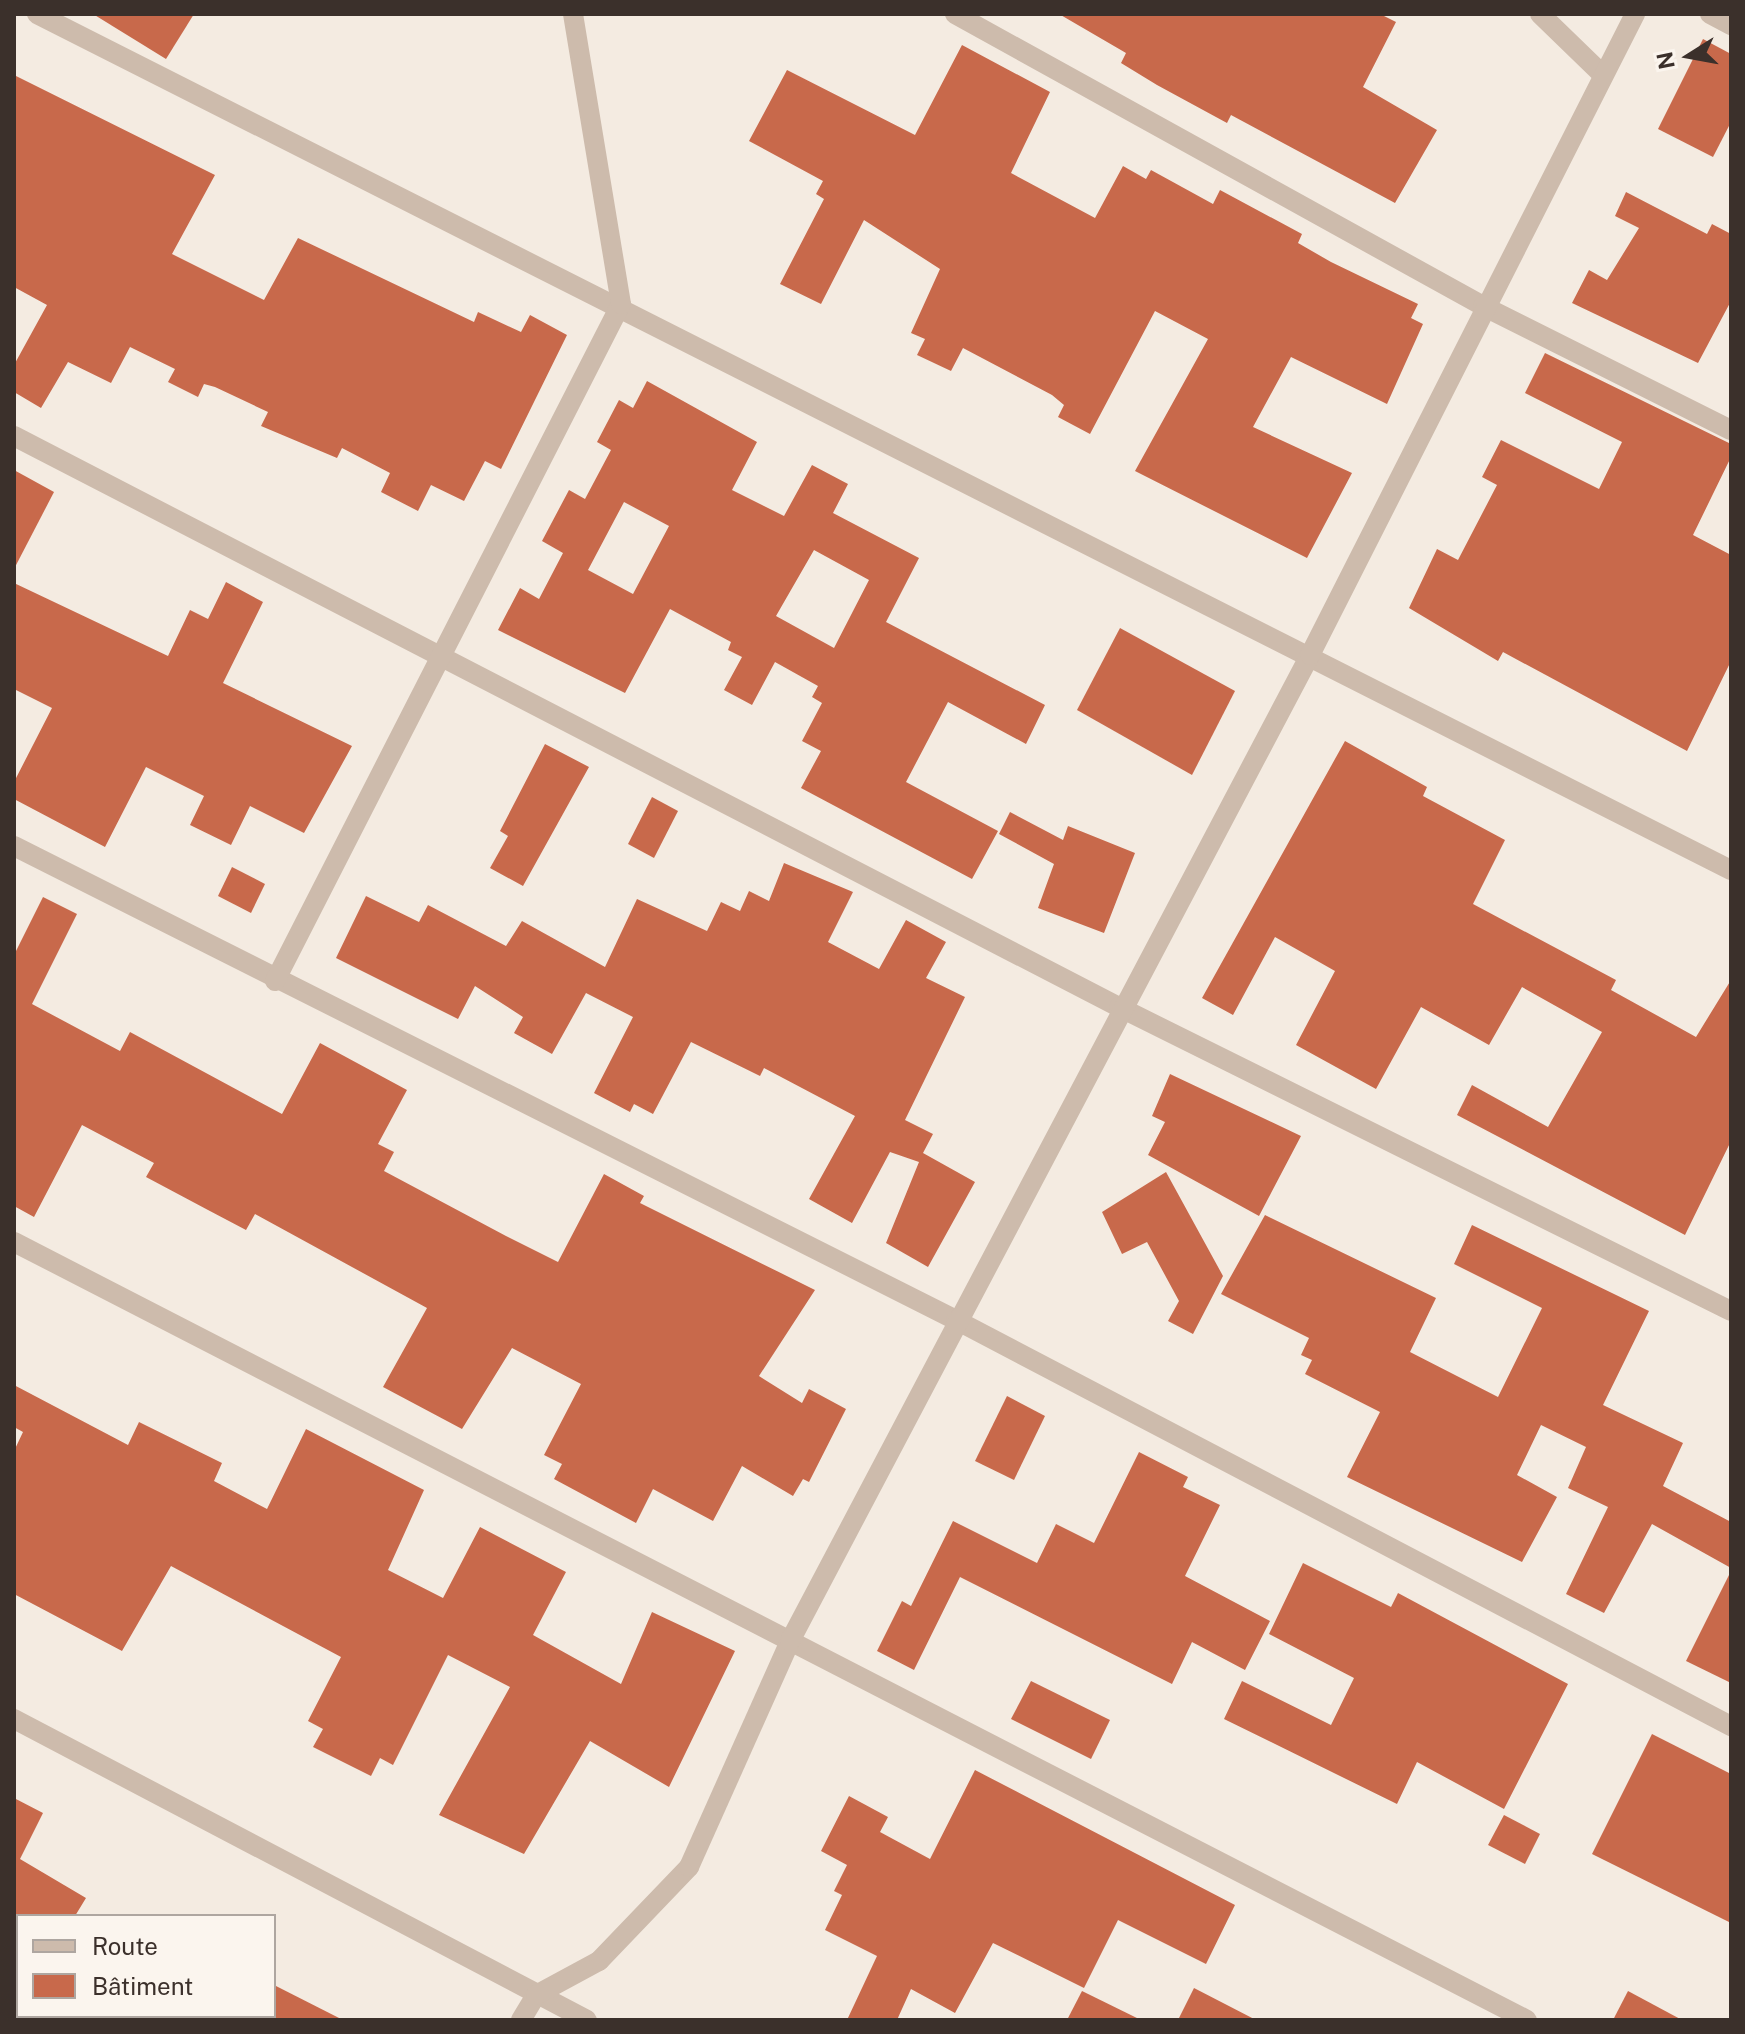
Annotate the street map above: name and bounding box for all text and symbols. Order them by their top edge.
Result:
north arrow [1649,16,1729,96]
text: N [1651,50,1680,72]
legend [16,1914,276,2018]
text: Route [92,1932,158,1960]
text: Bâtiment [92,1972,193,2000]

